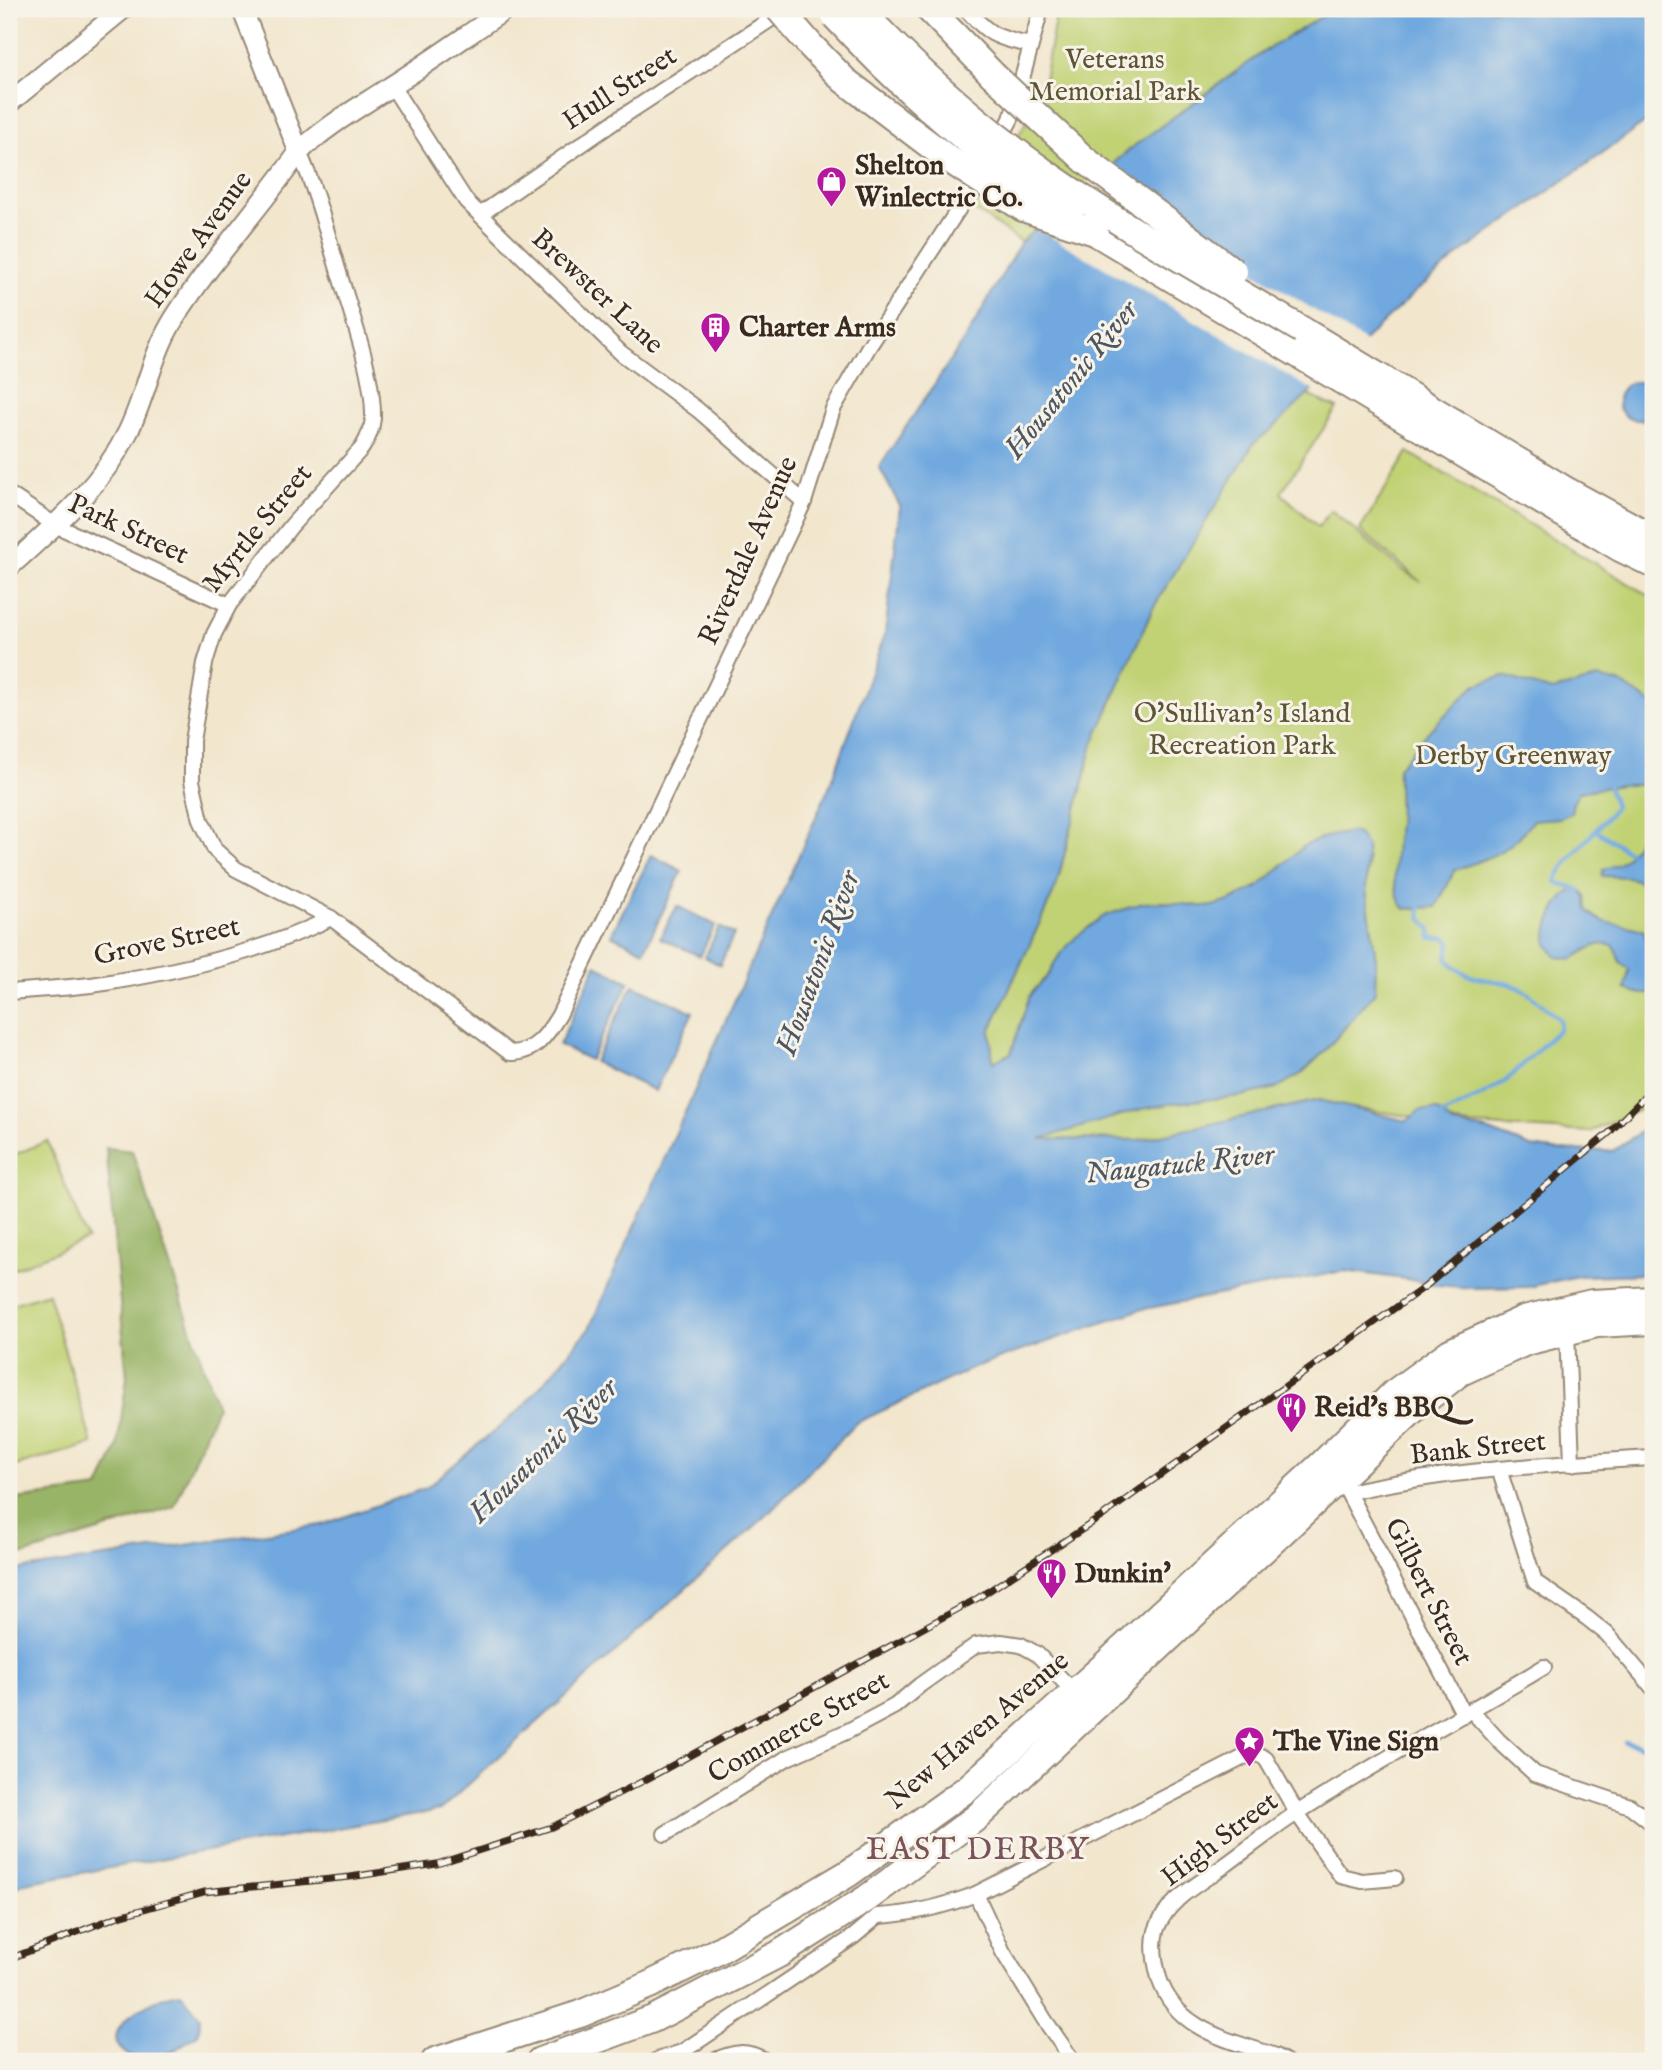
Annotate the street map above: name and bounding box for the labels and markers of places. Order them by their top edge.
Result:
place label: Shelton Winlectric Co. [854,149,1023,216]
shop icon: Shelton Winlectric Co. [815,165,849,209]
building icon: Charter Arms [699,311,733,355]
place label: Charter Arms [739,311,896,346]
restaurant icon: Reid's BBQ [1274,1391,1308,1435]
place label: Reid's BBQ [1314,1391,1474,1426]
restaurant icon: Dunkin' [1034,1557,1068,1601]
place label: Dunkin' [1074,1557,1171,1592]
place icon: The Vine Sign [1233,1725,1267,1769]
place label: The Vine Sign [1272,1725,1439,1760]

